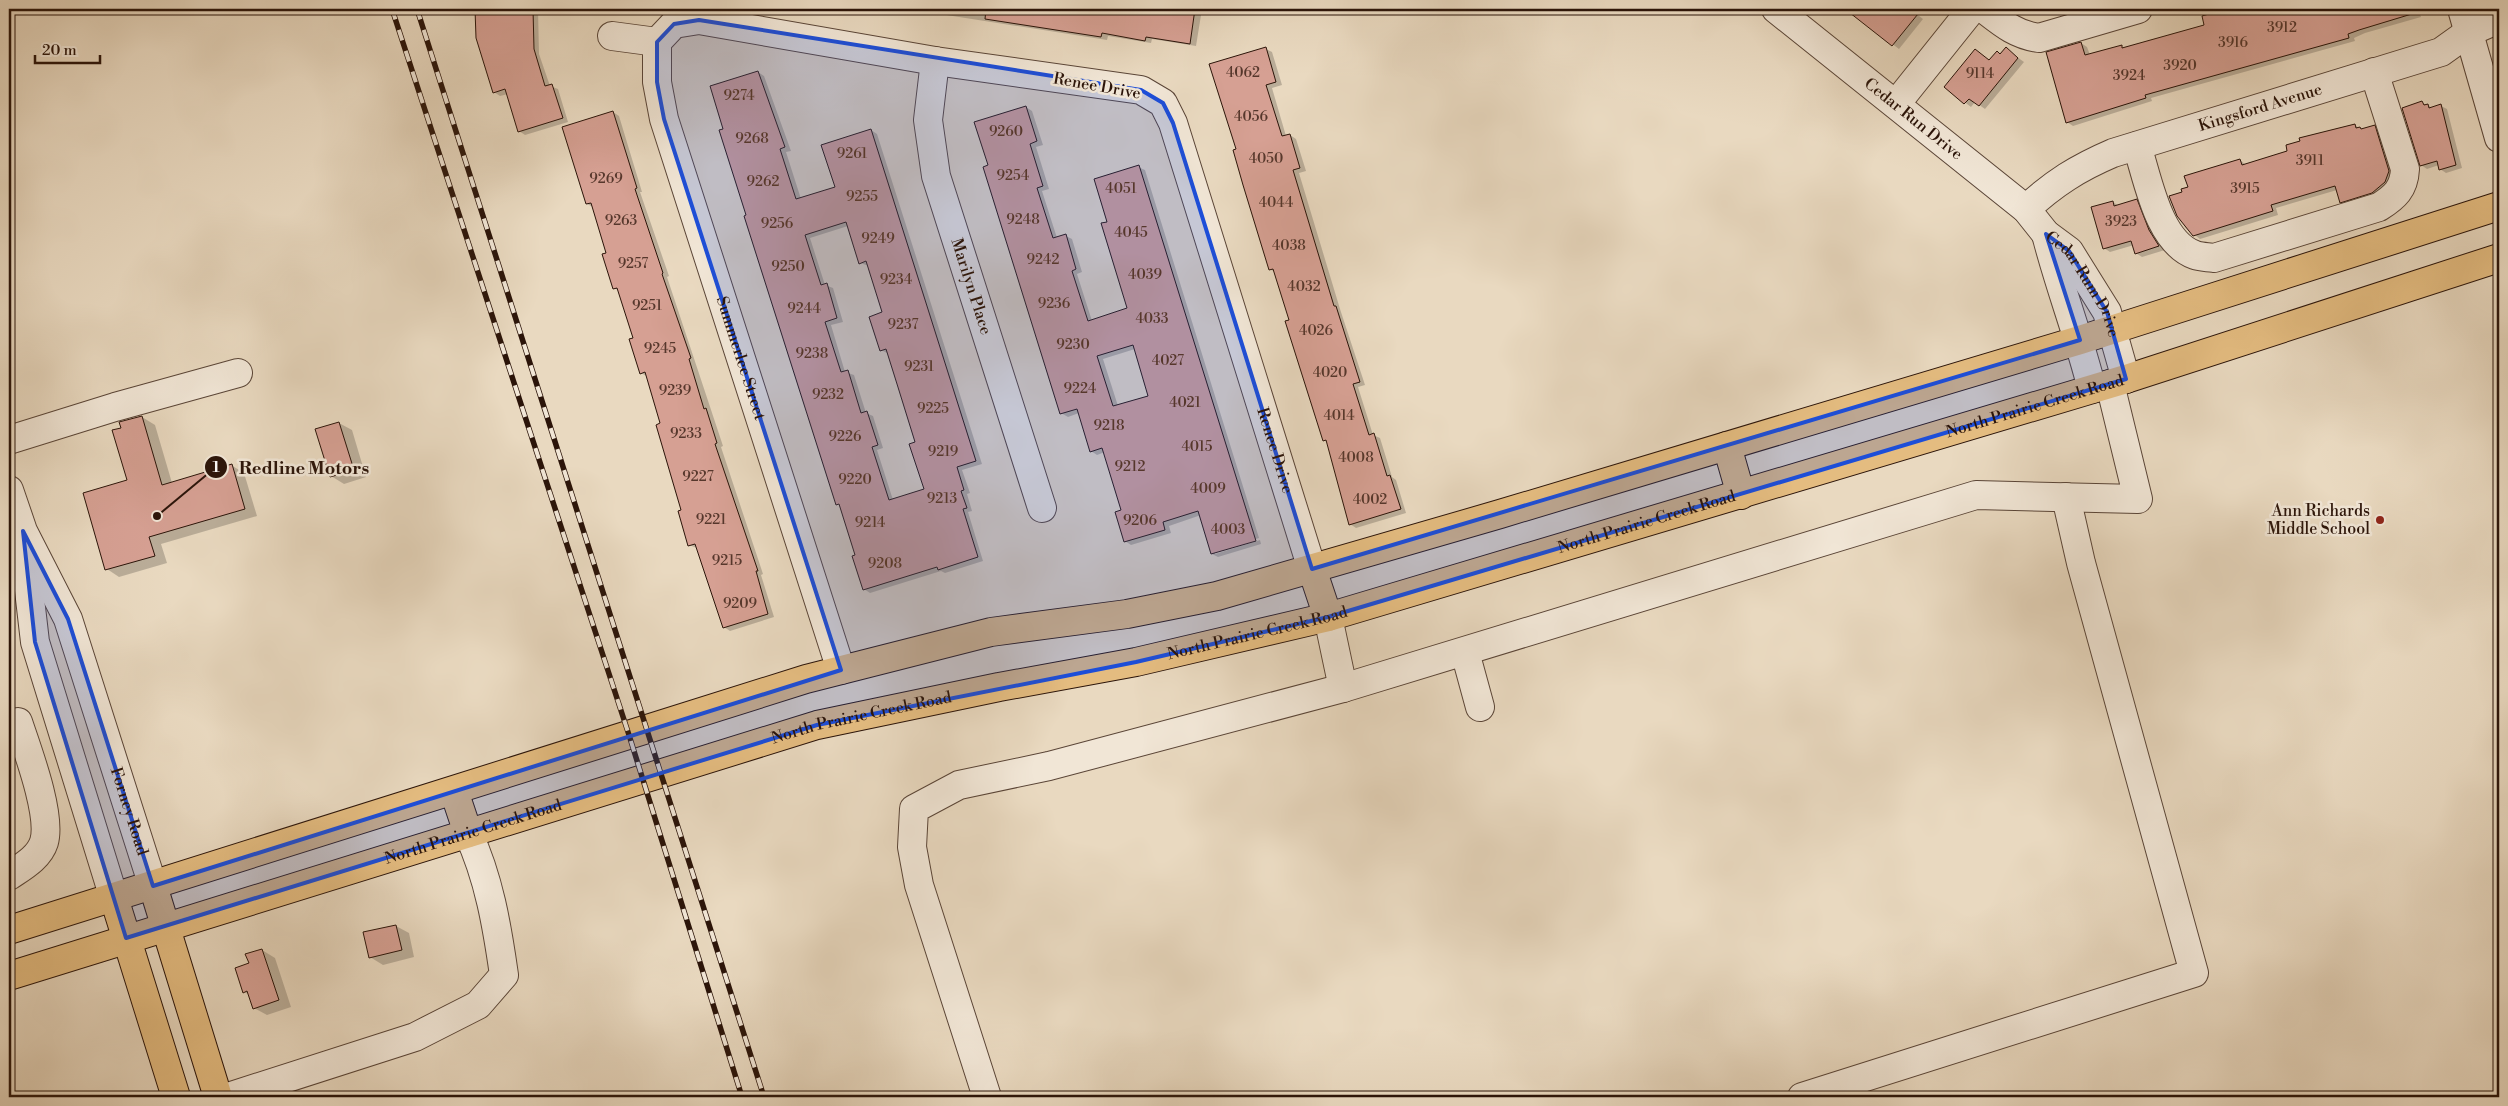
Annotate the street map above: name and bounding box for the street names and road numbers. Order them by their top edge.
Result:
street label: Renee Drive [1052,68,1142,104]
street label: Cedar Run Drive [1860,74,1967,164]
street label: Kingsford Avenue [2196,79,2324,136]
street label: Cedar Rum Drive [2041,227,2124,340]
street label: Marilyn Place [947,236,996,337]
street label: Summerlee Street [712,294,770,423]
street label: North Prairie Creek Road [1943,370,2126,442]
street label: Renee Drive [1252,405,1298,496]
street label: North Prairie Creek Road [1555,486,1738,558]
street label: North Prairie Creek Road [1165,602,1350,664]
street label: North Prairie Creek Road [769,687,953,749]
street label: Forney Road [106,765,153,858]
street label: North Prairie Creek Road [382,795,564,869]

